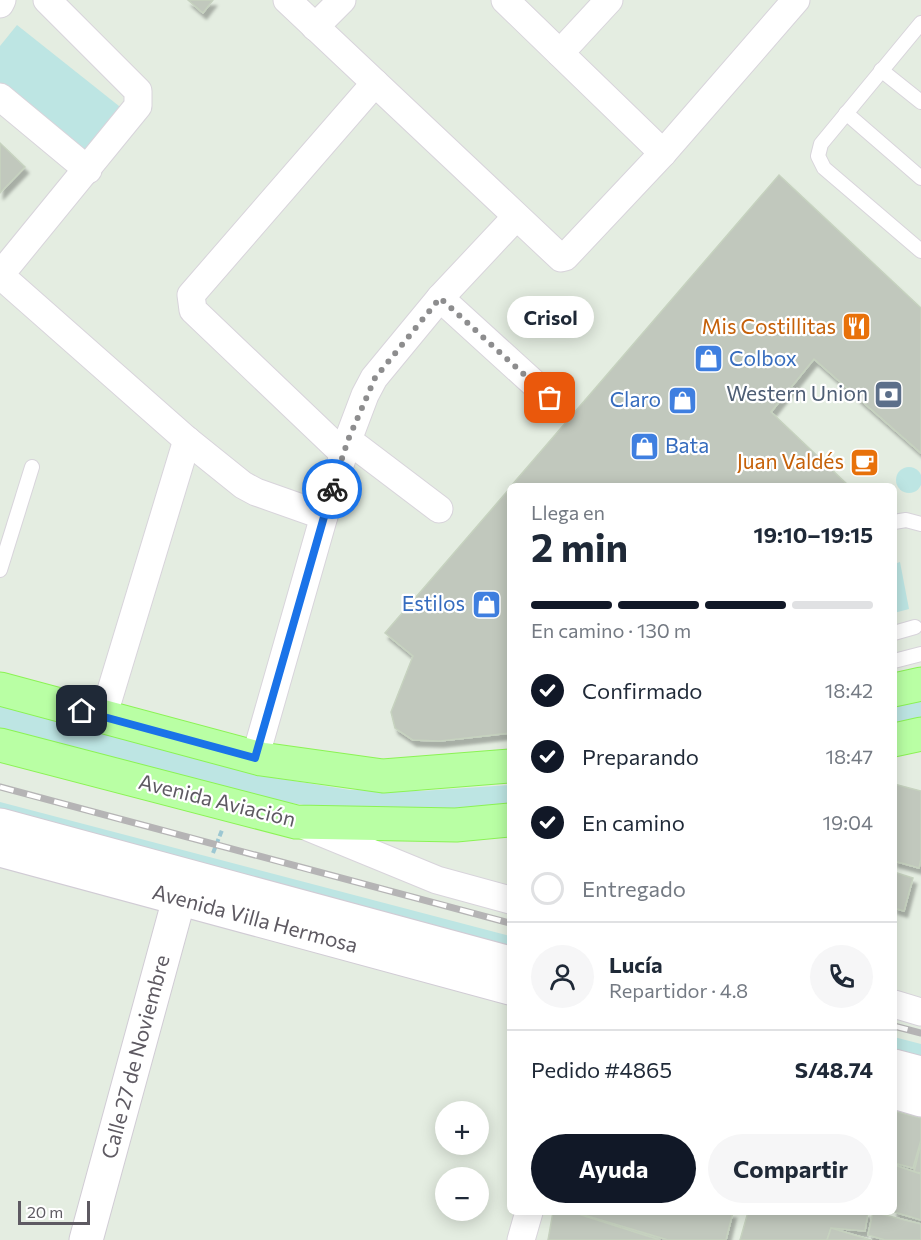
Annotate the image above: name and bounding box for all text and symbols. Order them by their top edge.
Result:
callout: Crisol [506,296,594,338]
text: Crisol [523,305,578,329]
restaurant icon: Mis Costillitas [841,311,873,343]
place label: Mis Costillitas [701,313,836,338]
shop icon: Colbox [692,343,724,375]
place label: Colbox [729,345,797,370]
pin [524,372,575,423]
bank icon: Western Union [873,378,905,410]
place label: Western Union [726,380,868,405]
icon: bag [533,381,566,414]
shop icon: Claro [666,384,698,416]
place label: Claro [610,386,661,411]
shop icon: Bata [628,430,660,462]
place label: Bata [665,432,709,457]
cafe icon: Juan Valdés [849,446,881,478]
place label: Juan Valdés [737,448,844,473]
courier [302,459,362,519]
icon: bike [316,473,349,506]
text: Llega en [531,500,605,524]
text: 19:10–19:15 [753,521,873,548]
text: 2 min [531,522,628,570]
shop icon: Estilos [470,588,502,620]
place label: Estilos [402,590,465,615]
text: En camino · 130 m [531,618,691,642]
icon: check [531,674,564,707]
text: Confirmado [582,677,703,704]
text: 18:42 [825,678,873,702]
pin [56,685,107,736]
icon: home [65,694,98,727]
icon: check [531,740,564,773]
text: Preparando [582,743,699,770]
text: 18:47 [825,744,873,768]
street label: Avenida Aviación [136,768,298,831]
icon: check [531,806,564,839]
text: En camino [582,809,685,836]
text: 19:04 [823,810,873,834]
text: Entregado [582,875,686,902]
street label: Avenida Villa Hermosa [150,878,361,957]
button: person [531,945,594,1008]
button: phone [810,945,873,1008]
text: Lucía [609,951,663,978]
street label: Calle 27 de Noviembre [95,952,174,1161]
text: Repartidor · 4.8 [609,978,748,1002]
text: Pedido #4865 [531,1056,672,1083]
text: S/48.74 [795,1056,873,1083]
map controls [435,1101,489,1221]
button: + [435,1101,489,1155]
button: Ayuda [531,1134,696,1203]
button: Compartir [708,1134,873,1203]
button: − [435,1167,489,1221]
scale bar [18,1198,90,1226]
text: 20 m [27,1202,63,1221]

